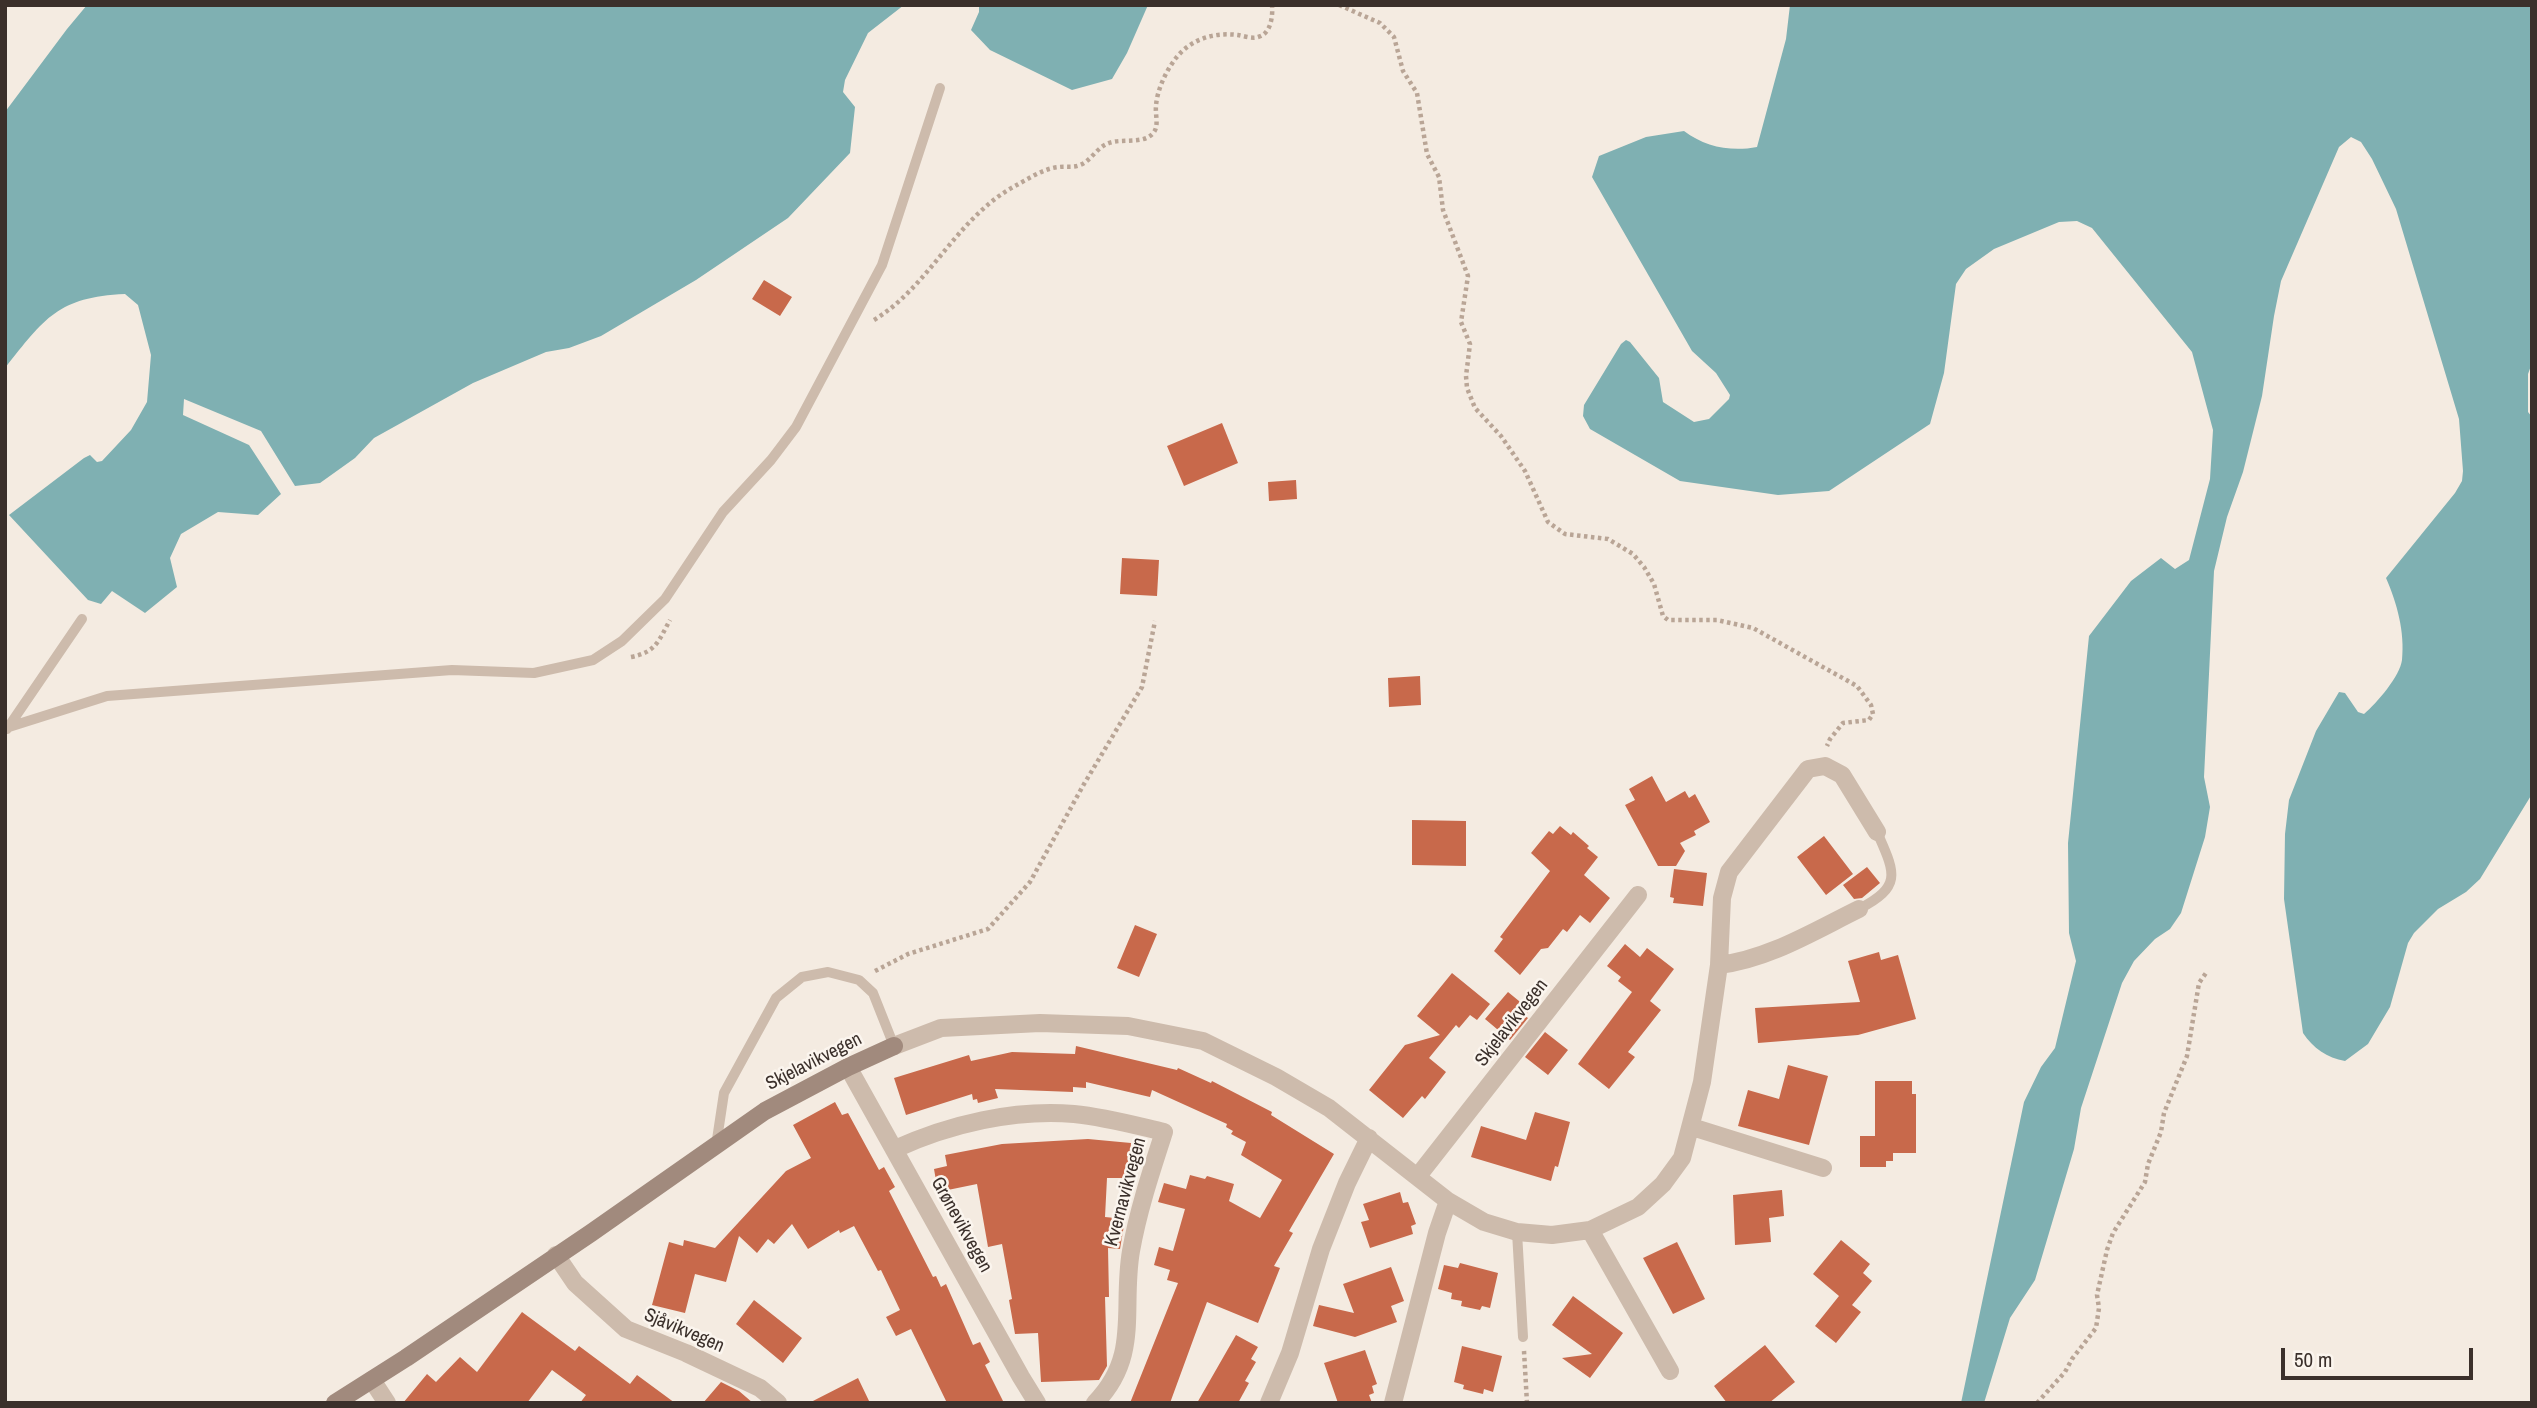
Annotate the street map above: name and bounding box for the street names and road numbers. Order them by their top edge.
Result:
street label: Skjelavikvegen [1471,975,1553,1071]
street label: Skjelavikvegen [762,1028,866,1096]
street label: Kvernavikvegen [1101,1135,1151,1249]
street label: Grønevikvegen [925,1173,997,1277]
street label: Sjåvikvegen [640,1304,728,1358]

